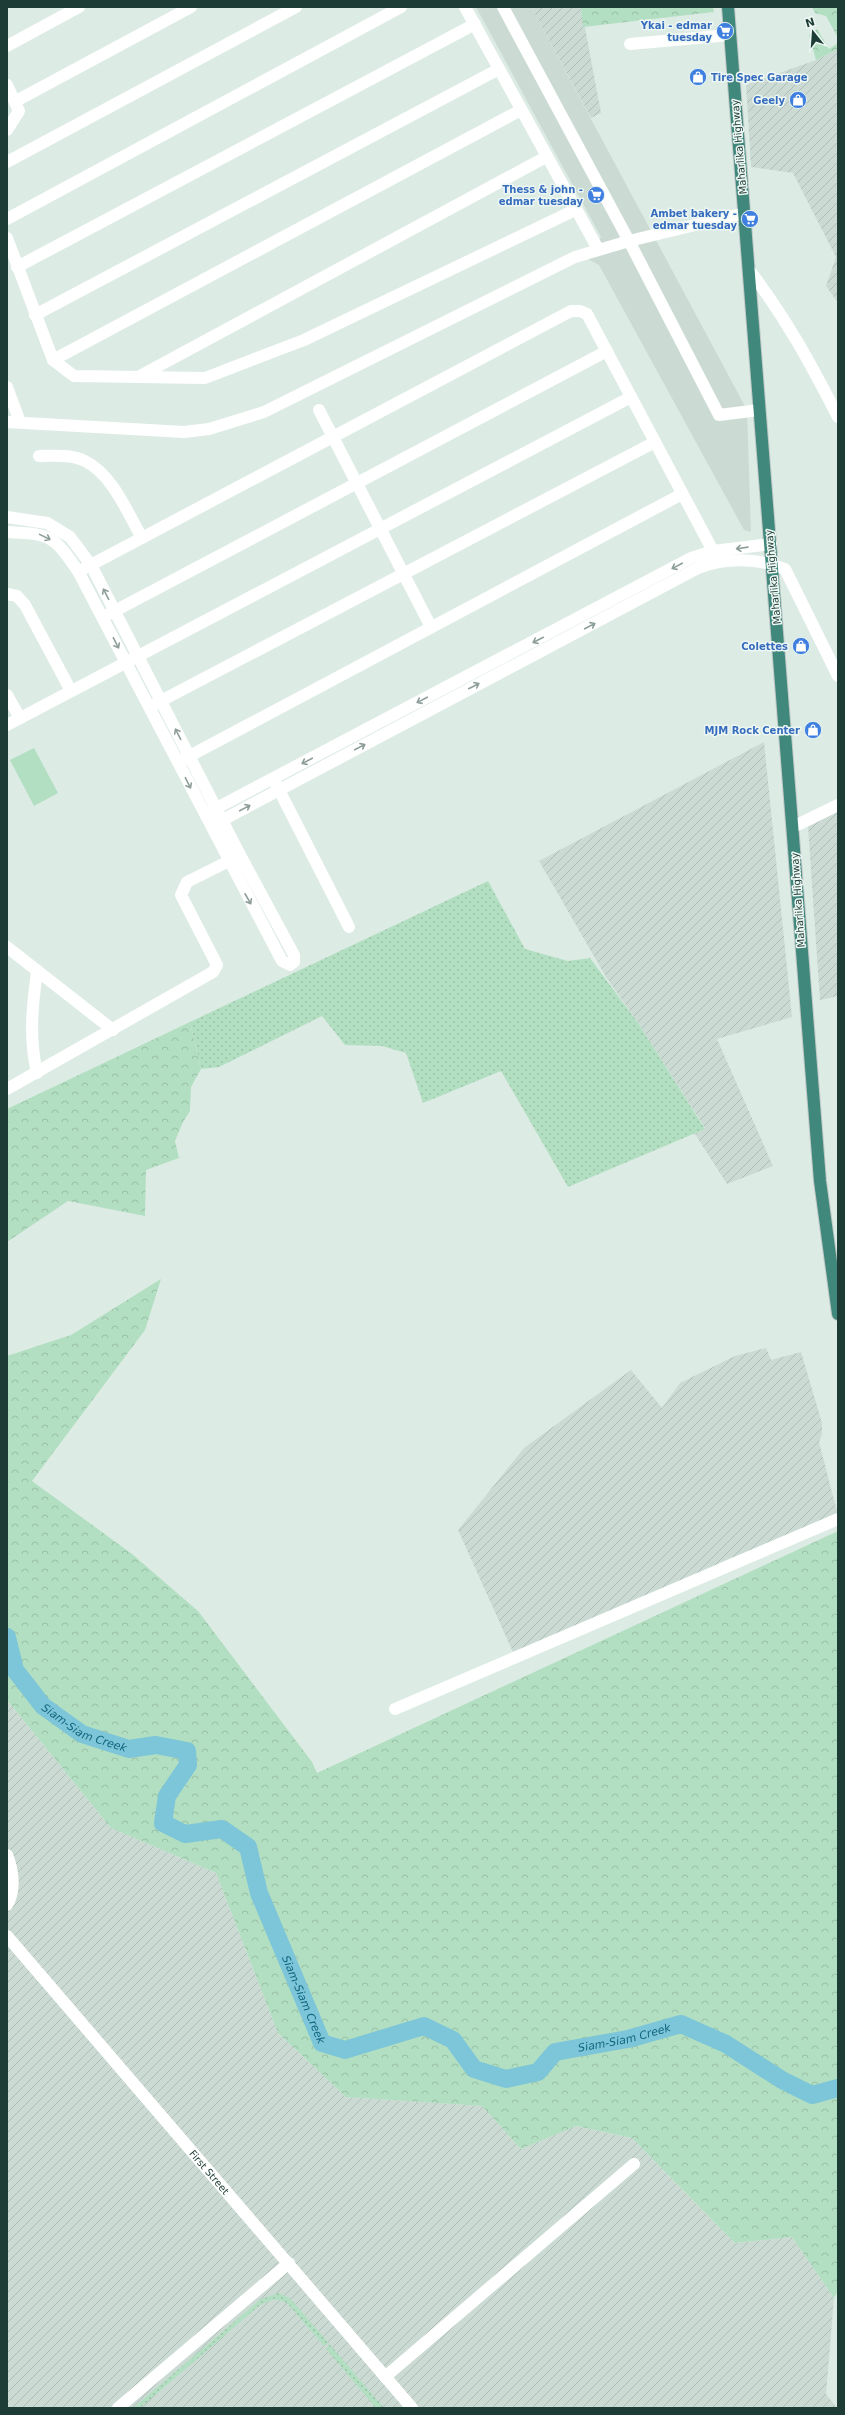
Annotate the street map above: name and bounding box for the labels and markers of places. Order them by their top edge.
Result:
place label: Ykai - edmar tuesday [640,20,712,43]
supermarket icon: Ykai - edmar tuesday [715,21,735,41]
shop icon: Tire Spec Garage [688,67,708,87]
place label: Tire Spec Garage [711,72,808,83]
shop icon: Geely [788,90,808,110]
place label: Geely [753,95,785,106]
place label: Thess & john - edmar tuesday [499,184,583,207]
supermarket icon: Thess & john - edmar tuesday [586,185,606,205]
place label: Ambet bakery - edmar tuesday [650,208,737,231]
supermarket icon: Ambet bakery - edmar tuesday [740,209,760,229]
shop icon: Colettes [791,636,811,656]
place label: Colettes [741,641,788,652]
shop icon: MJM Rock Center [803,720,823,740]
place label: MJM Rock Center [705,725,800,736]

